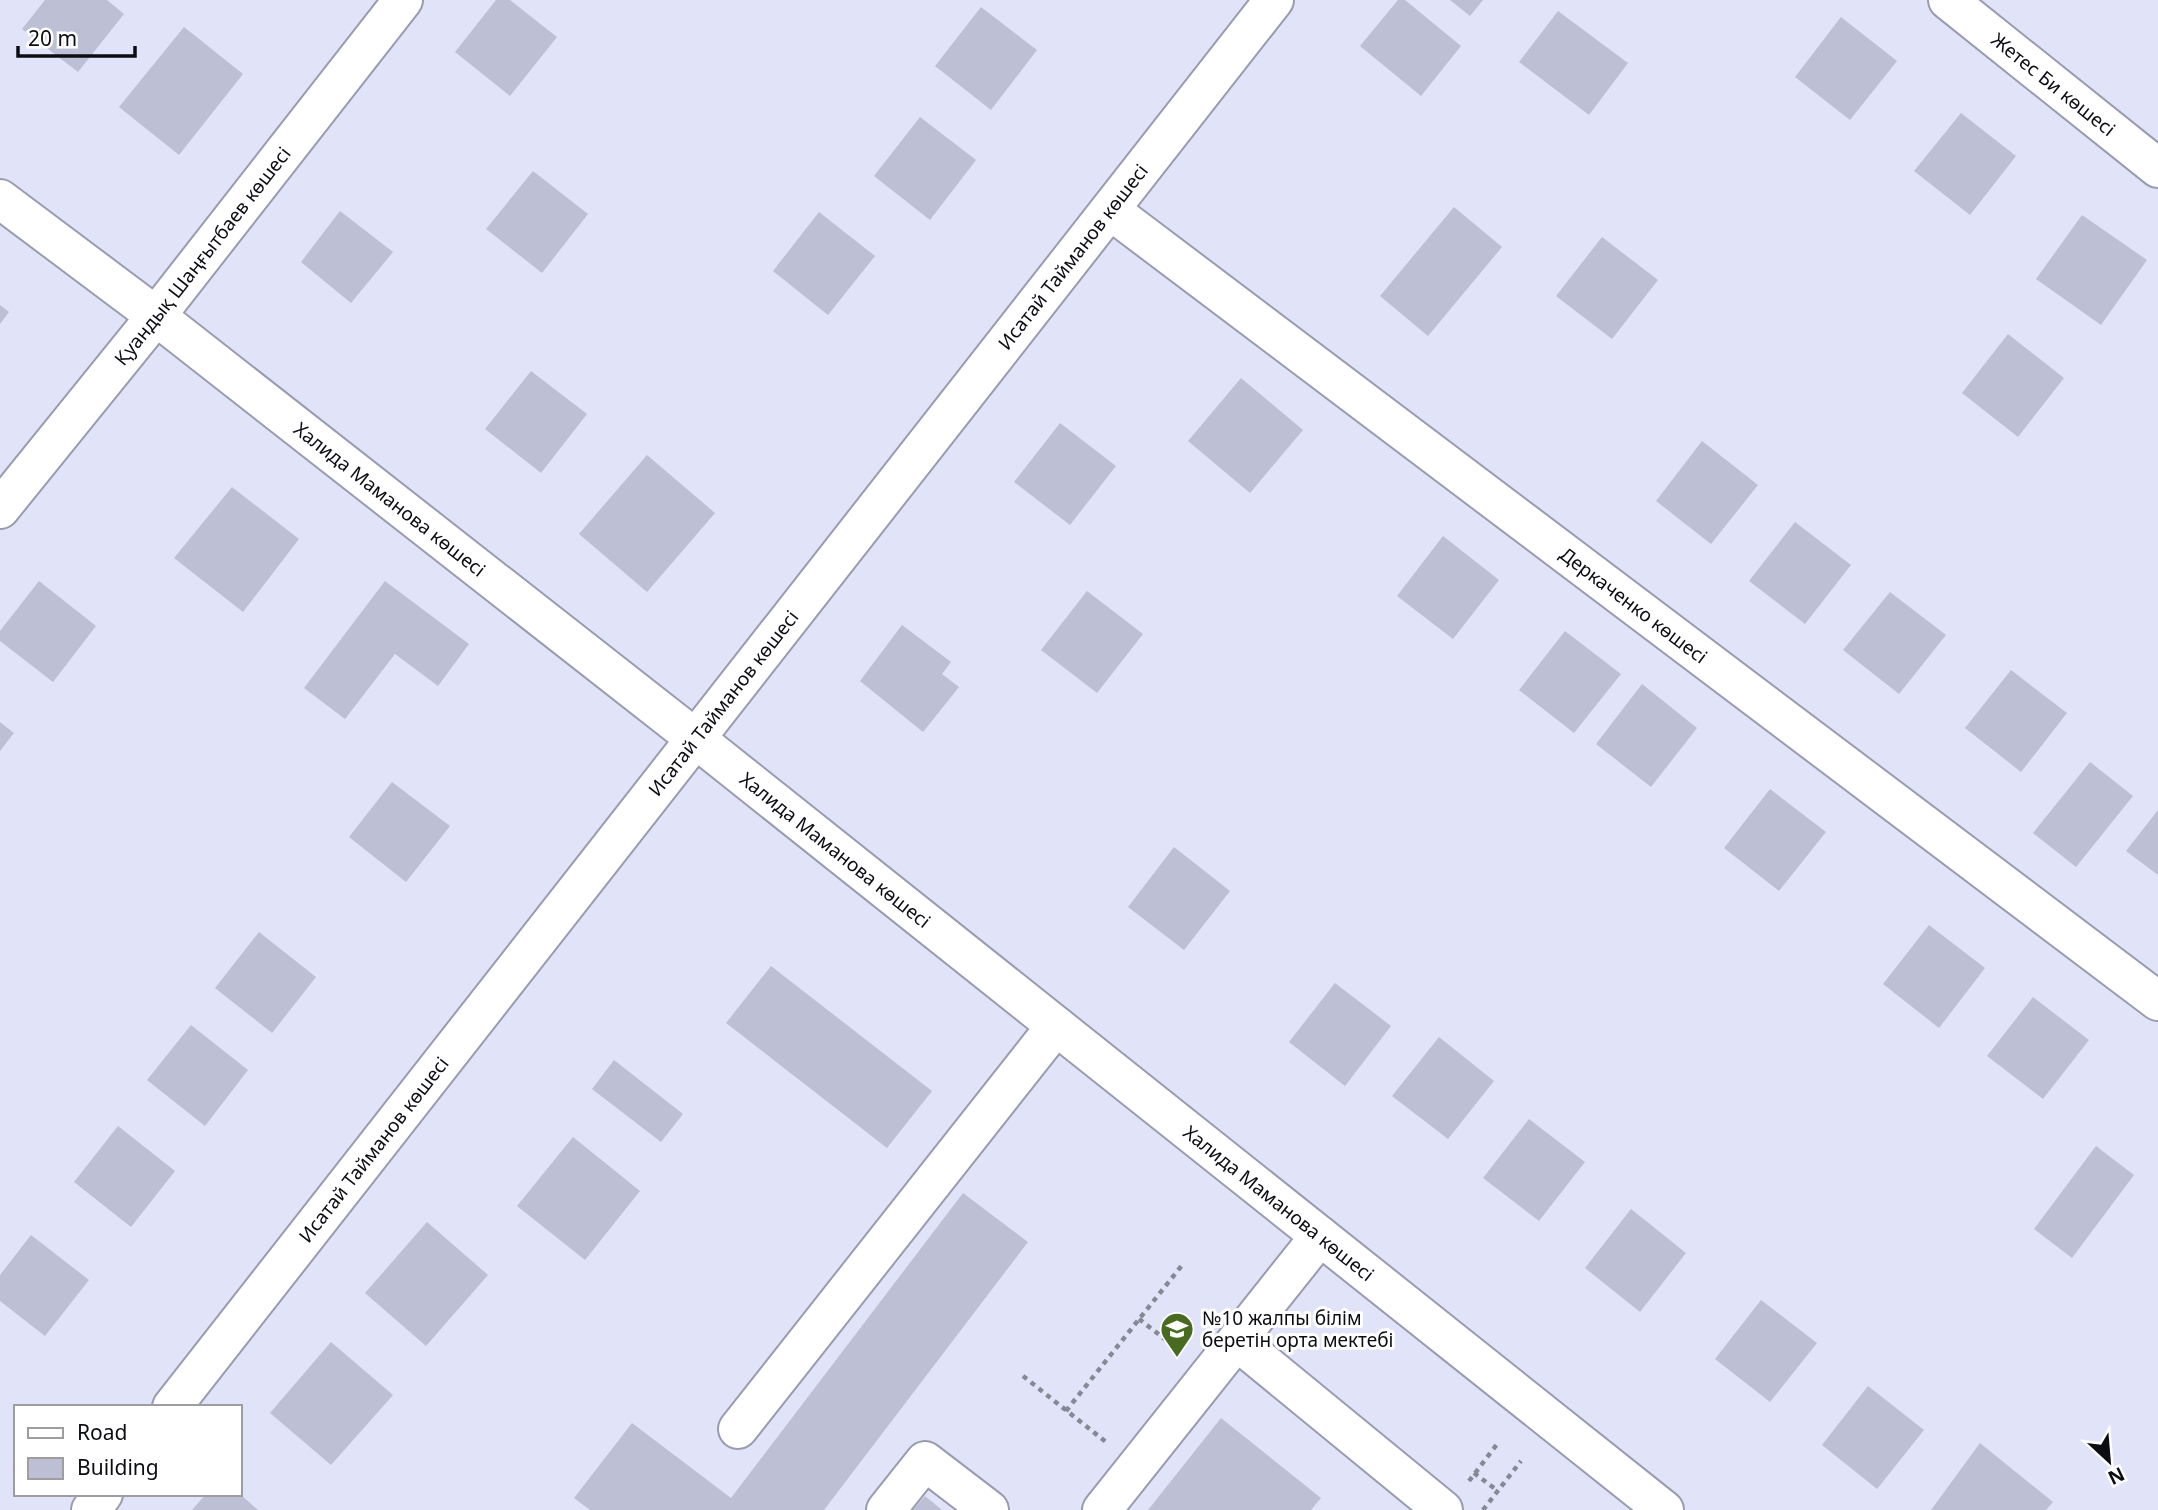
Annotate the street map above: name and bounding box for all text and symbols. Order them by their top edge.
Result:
scale bar [18,14,135,58]
text: 20 m [28,24,77,52]
street label: Жетес Би көшесі [1986,27,2121,142]
street label: Қуандық Шаңғытбаев көшесі [108,141,296,371]
street label: Исатай Тайманов көшесі [992,159,1154,355]
street label: Халида Маманова көшесі [289,416,491,582]
street label: Деркаченко көшесі [1555,541,1713,669]
street label: Исатай Тайманов көшесі [642,605,804,801]
street label: Халида Маманова көшесі [735,766,936,934]
street label: Исатай Тайманов көшесі [293,1051,455,1248]
street label: Халида Маманова көшесі [1178,1119,1379,1287]
place label: №10 жалпы білім беретін орта мектебі [1202,1305,1393,1353]
school or university icon: №10 жалпы білім беретін орта мектебі [1158,1310,1196,1359]
legend [14,1405,242,1496]
text: Road [77,1418,127,1446]
north arrow [2074,1426,2144,1496]
text: Building [77,1453,159,1481]
text: N [2104,1461,2129,1491]

